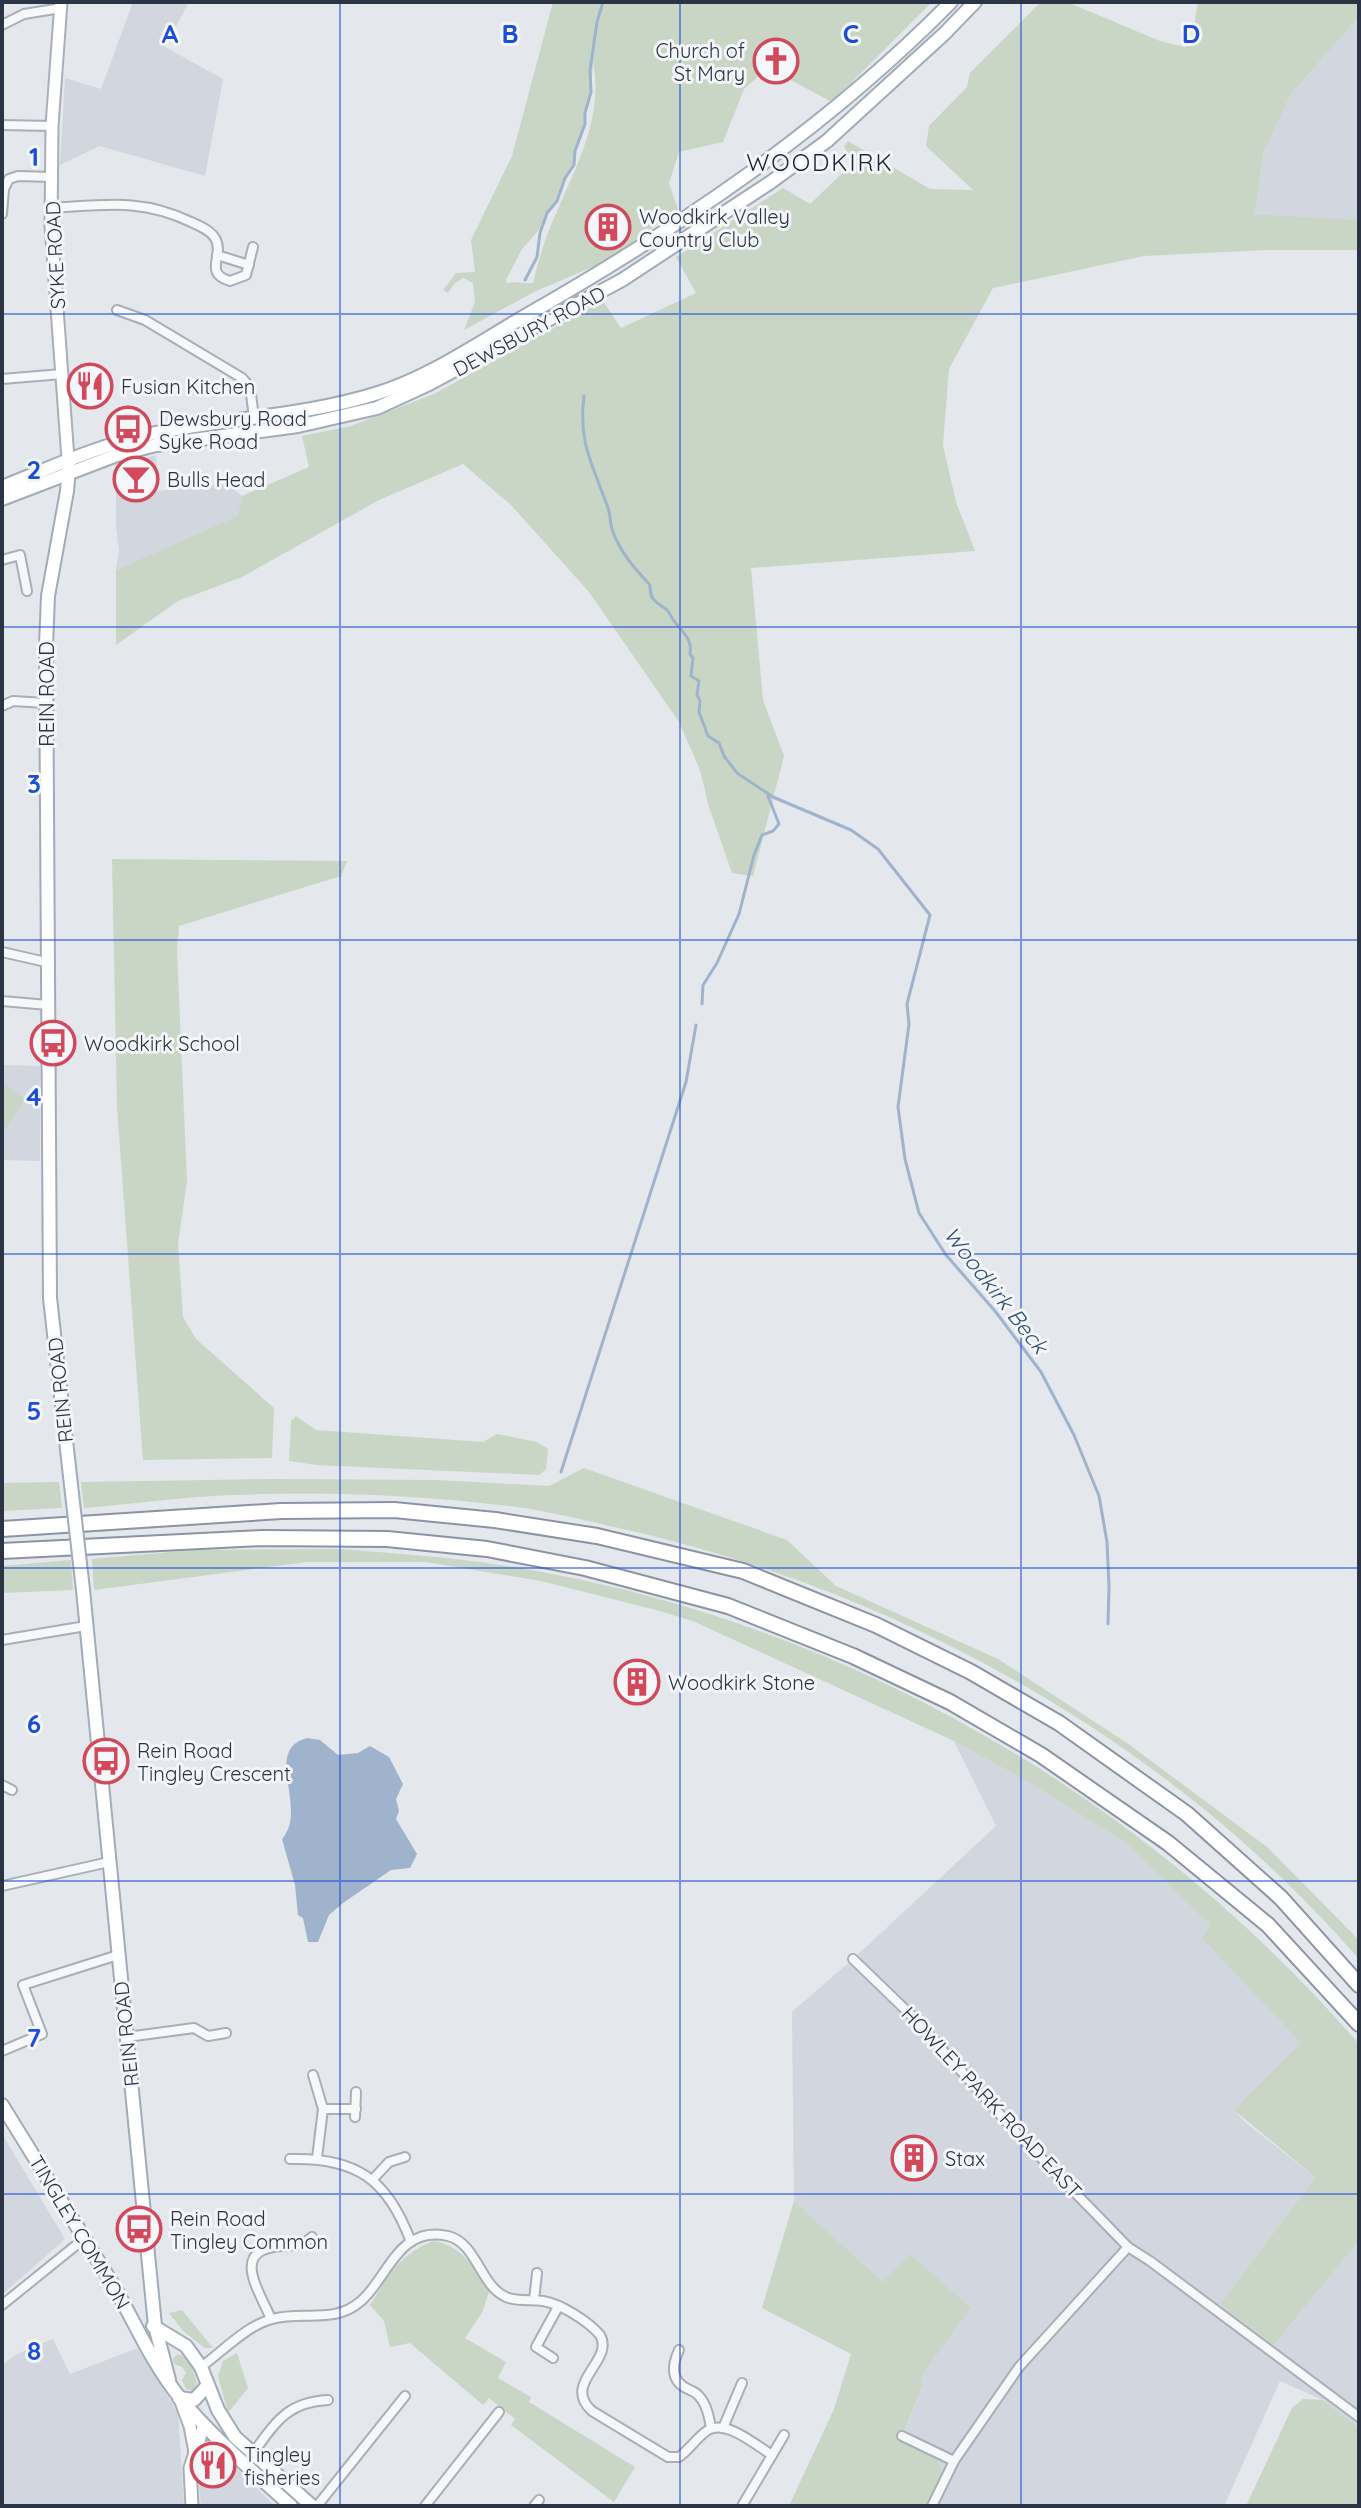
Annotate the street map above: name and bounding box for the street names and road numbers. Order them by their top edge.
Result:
street label: SYKE ROAD [40,200,70,310]
street label: DEWSBURY ROAD [449,280,609,382]
street label: REIN ROAD [34,641,59,747]
street label: REIN ROAD [42,1336,78,1444]
street label: REIN ROAD [108,1980,144,2088]
street label: HOWLEY PARK ROAD EAST [897,2001,1087,2203]
street label: TINGLEY COMMON [24,2150,136,2314]

